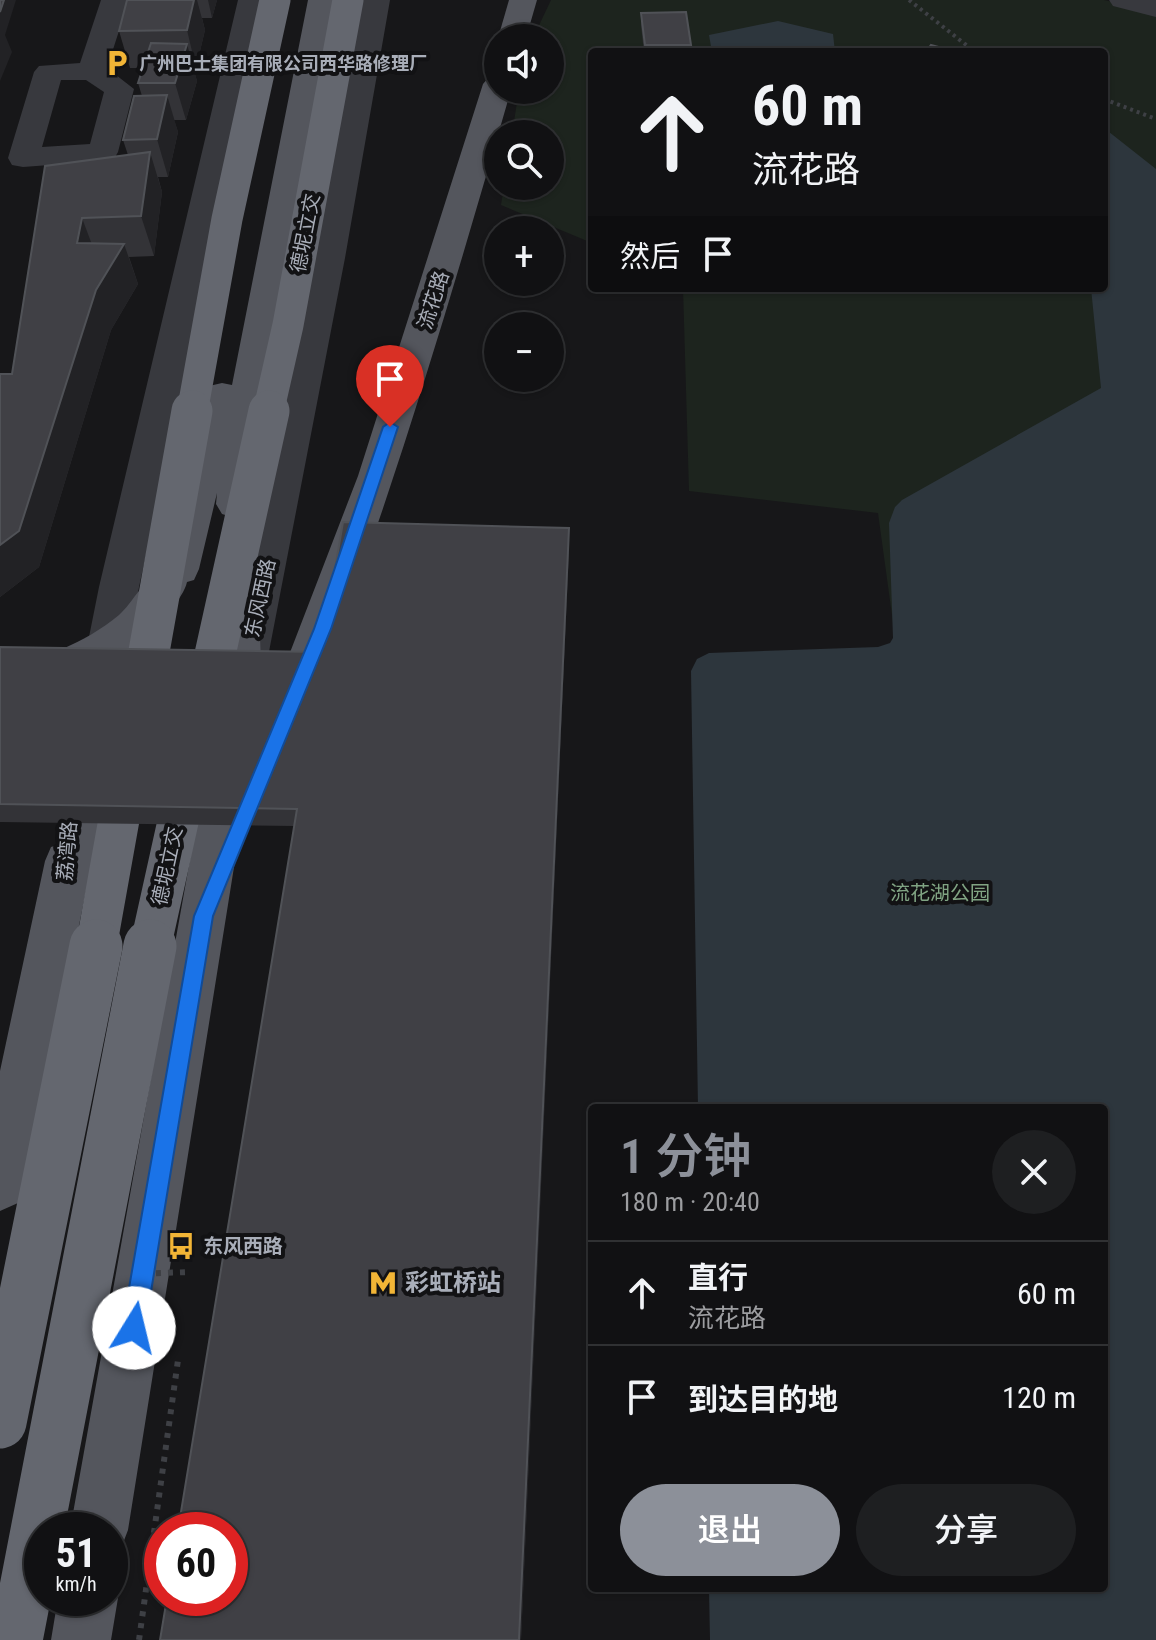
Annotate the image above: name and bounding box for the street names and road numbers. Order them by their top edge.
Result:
street label: 德坭立交 [286,191,324,275]
street label: 流花路 [412,268,454,332]
street label: 东风西路 [240,556,280,640]
street label: 荔湾路 [52,820,82,882]
street label: 德坭立交 [147,824,187,908]

